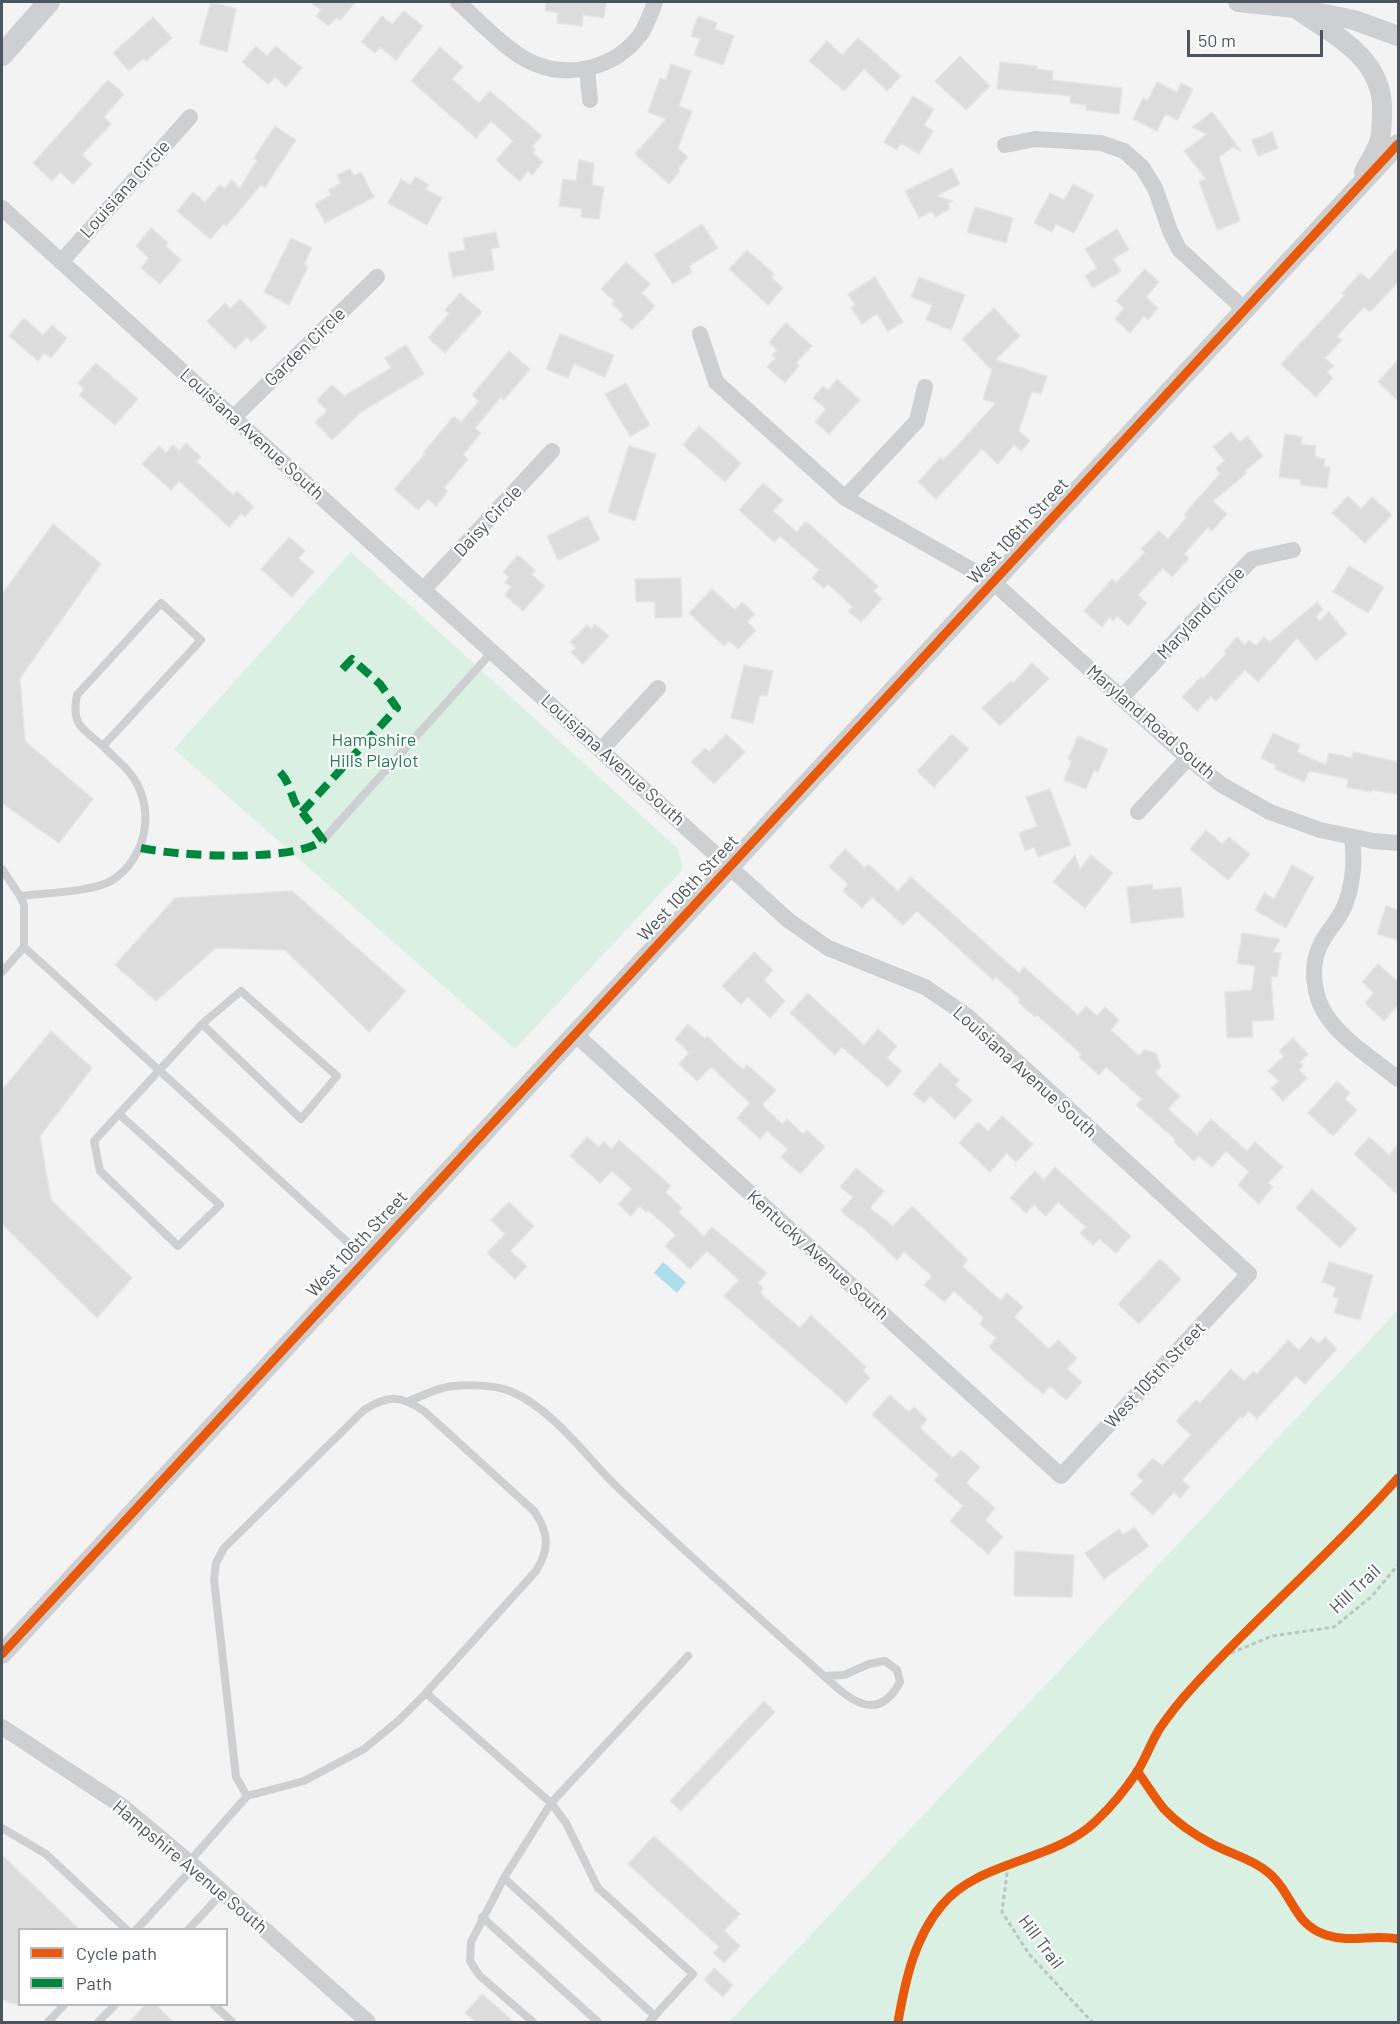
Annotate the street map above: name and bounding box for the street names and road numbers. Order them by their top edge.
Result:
street label: Louisiana Circle [75,136,175,242]
street label: Garden Circle [260,303,350,391]
street label: Louisiana Avenue South [176,364,328,504]
street label: West 106th Street [963,473,1073,589]
street label: Daisy Circle [449,481,527,561]
street label: Maryland Circle [1153,562,1249,664]
street label: Maryland Road South [1082,660,1220,784]
street label: Louisiana Avenue South [537,690,689,830]
street label: West 106th Street [633,830,743,946]
street label: Louisiana Avenue South [949,1002,1101,1142]
street label: West 106th Street [302,1186,412,1302]
street label: Kentucky Avenue South [743,1186,893,1324]
street label: West 105th Street [1100,1317,1210,1433]
street label: Hill Trail [1325,1560,1385,1618]
street label: Hampshire Avenue South [108,1796,272,1938]
street label: Hill Trail [1014,1911,1068,1973]

